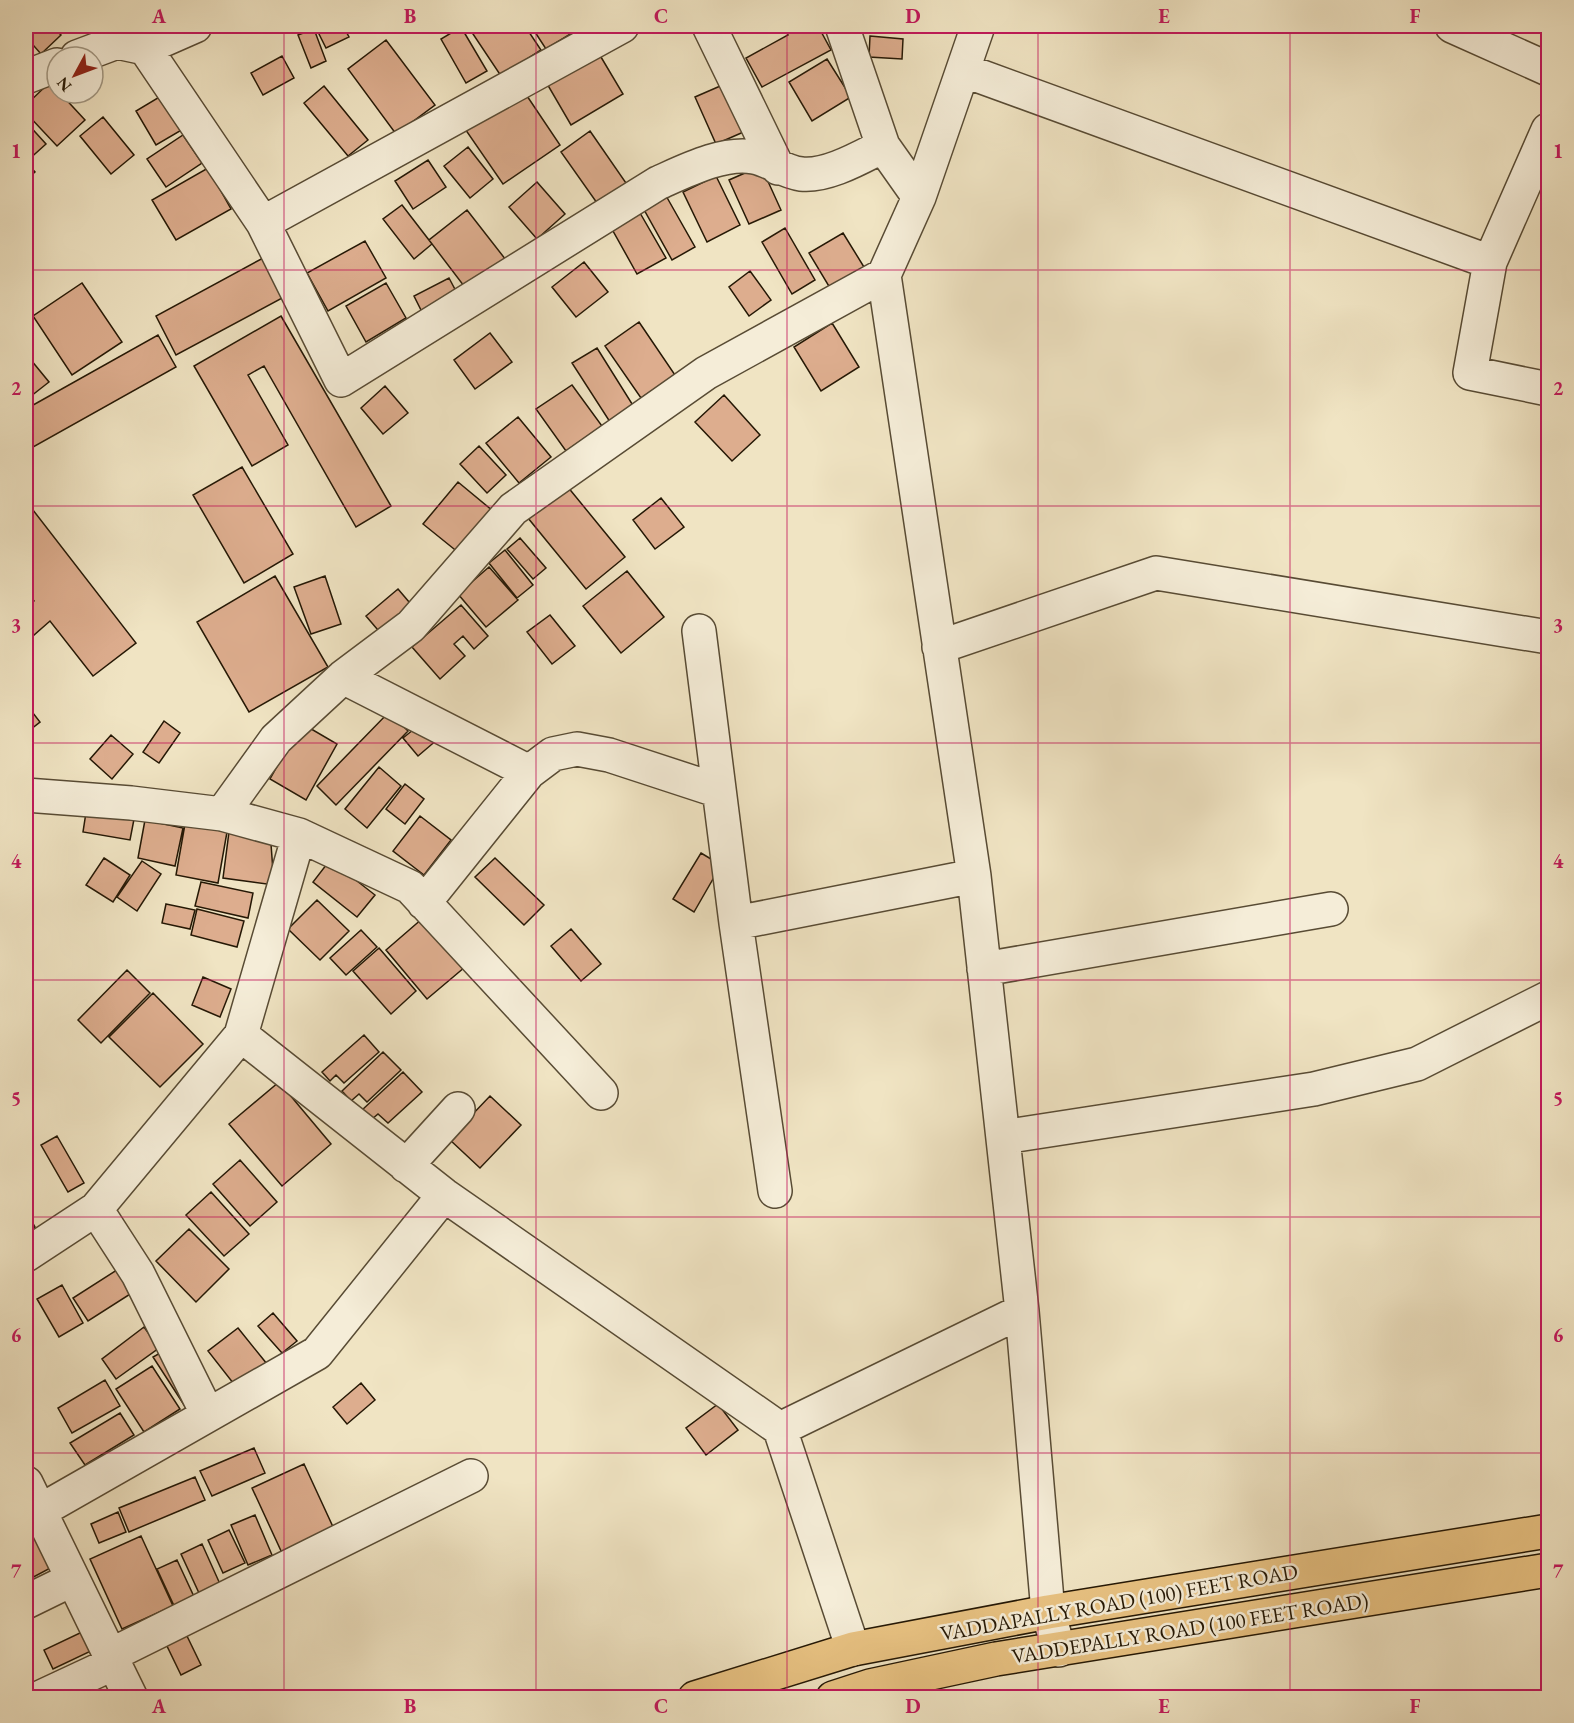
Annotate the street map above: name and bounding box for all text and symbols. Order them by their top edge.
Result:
text: A [151,3,167,29]
text: B [404,3,416,29]
text: C [654,3,668,29]
text: D [905,3,921,29]
text: E [1158,3,1170,29]
text: F [1410,3,1421,29]
north arrow [45,45,105,105]
text: N [52,73,76,96]
text: 1 [11,138,21,164]
text: 1 [1553,138,1563,164]
text: 2 [11,375,22,401]
text: 2 [1553,375,1564,401]
text: 3 [11,612,21,638]
text: 3 [1553,612,1563,638]
text: 4 [11,848,22,874]
text: 4 [1553,848,1564,874]
text: 5 [11,1085,21,1111]
text: 5 [1553,1085,1563,1111]
text: 6 [11,1322,22,1348]
text: 6 [1553,1322,1564,1348]
street label: VADDAPALLY ROAD (100) FEET ROAD [938,1557,1300,1647]
text: 7 [11,1558,22,1584]
text: 7 [1553,1558,1564,1584]
street label: VADDEPALLY ROAD (100 FEET ROAD) [1010,1586,1370,1670]
text: A [151,1693,167,1719]
text: B [404,1693,416,1719]
text: C [654,1693,668,1719]
text: D [905,1693,921,1719]
text: E [1158,1693,1170,1719]
text: F [1410,1693,1421,1719]

